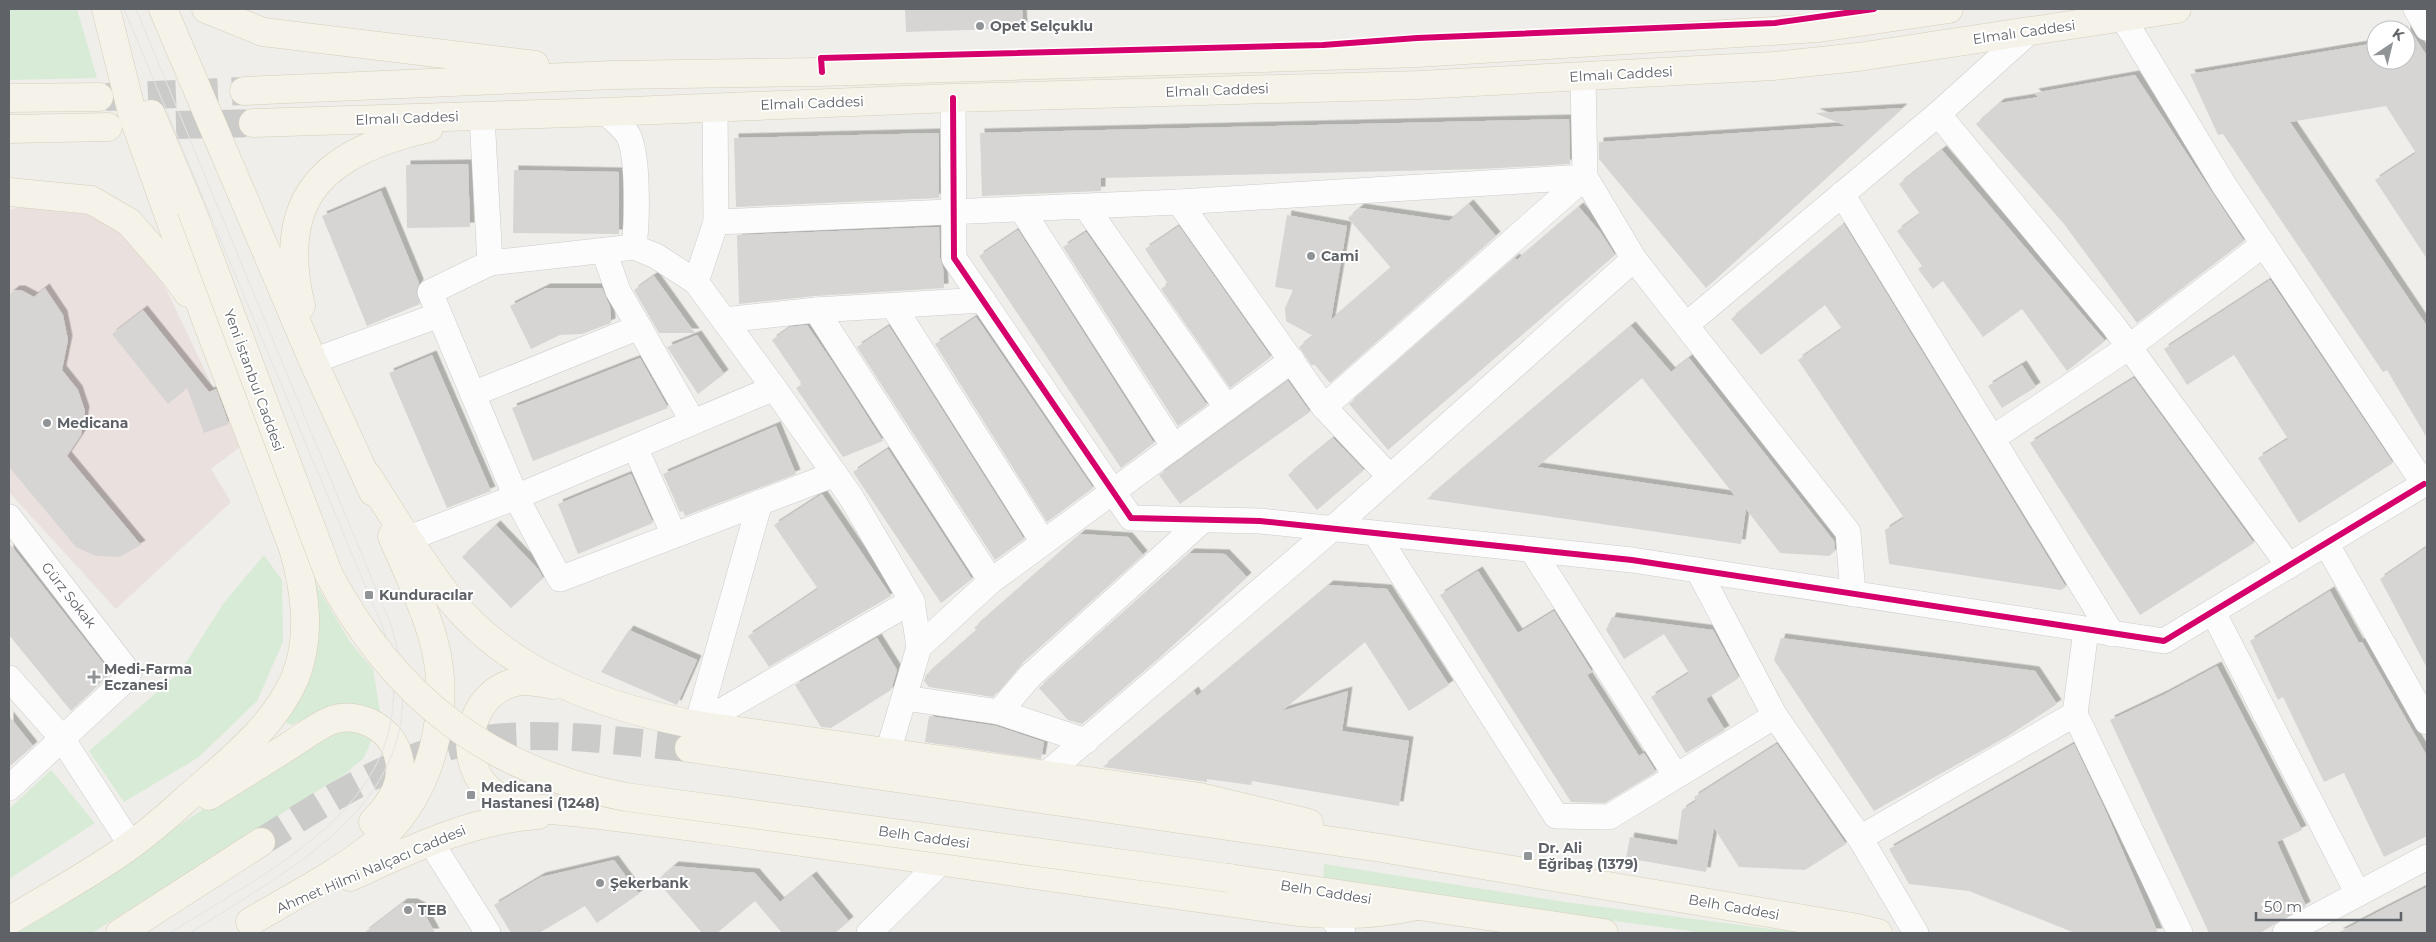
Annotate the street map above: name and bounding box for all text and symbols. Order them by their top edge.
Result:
street label: Elmalı Caddesi [1971,16,2077,48]
place label: Opet Selçuklu [990,17,1093,35]
marker: Opet Selçuklu [974,20,986,32]
north arrow [2366,20,2416,70]
text: K [2389,24,2408,45]
street label: Elmalı Caddesi [1569,62,1673,86]
street label: Elmalı Caddesi [1165,79,1269,101]
street label: Elmalı Caddesi [760,92,864,114]
street label: Elmalı Caddesi [355,107,459,129]
place label: Cami [1321,247,1359,265]
marker: Cami [1305,250,1317,262]
street label: Yeni İstanbul Caddesi [220,306,288,454]
place label: Medicana [57,414,128,432]
marker: Medicana [41,417,53,429]
street label: Gürz Sokak [38,558,101,632]
place label: Kunduracılar [379,586,473,604]
marker: Kunduracılar [363,589,375,601]
place label: Medi-Farma Eczanesi [104,660,192,694]
marker: Medi-Farma Eczanesi [88,671,100,683]
place label: Medicana Hastanesi (1248) [481,778,600,812]
marker: Medicana Hastanesi (1248) [465,789,477,801]
street label: Ahmet Hilmi Nalçacı Caddesi [273,821,469,917]
street label: Belh Caddesi [877,822,971,852]
place label: Dr. Ali Eğribaş (1379) [1538,839,1638,873]
marker: Dr. Ali Eğribaş (1379) [1522,850,1534,862]
place label: Şekerbank [610,874,689,892]
street label: Belh Caddesi [1279,876,1373,908]
marker: Şekerbank [594,877,606,889]
street label: Belh Caddesi [1687,890,1781,924]
scale bar [2256,890,2401,922]
text: 50 m [2264,897,2302,916]
place label: TEB [418,901,447,919]
marker: TEB [402,904,414,916]

